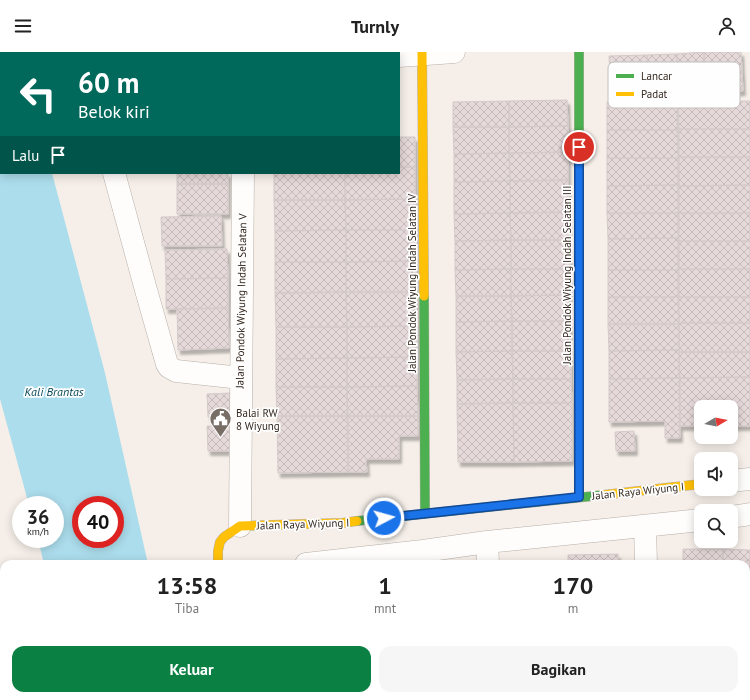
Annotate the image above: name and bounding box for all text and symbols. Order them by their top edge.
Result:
icon: menu [12,15,34,37]
text: Turnly [351,15,399,38]
icon: person [716,15,738,37]
legend [608,62,740,108]
text: 60 m [78,64,139,101]
icon: left [12,68,64,120]
text: Lancar [641,69,672,83]
text: Padat [641,87,668,101]
text: Belok kiri [78,100,150,123]
pin [562,130,596,164]
icon: arrive [568,136,590,158]
icon: arrive [47,144,69,166]
text: Lalu [12,146,39,165]
street label: Jalan Pondok Wiyung Indah Selatan III [560,186,574,365]
street label: Jalan Pondok Wiyung Indah Selatan IV [405,193,419,373]
street label: Jalan Pondok Wiyung Indah Selatan V [232,213,250,390]
water label: Kali Brantas [24,384,84,399]
north arrow [694,400,738,444]
map controls [694,400,738,548]
public building icon: Balai RW 8 Wiyung [207,406,233,439]
place label: Balai RW 8 Wiyung [236,406,280,433]
button: sound [694,452,738,496]
street label: Jalan Raya Wiyung I [590,479,685,503]
speed limit sign: 40 [72,496,124,548]
position arrow [363,497,405,539]
text: 36 [27,504,49,530]
button: search [694,504,738,548]
street label: Jalan Raya Wiyung I [255,515,350,533]
text: km/h [27,525,49,538]
text: 13:58 [157,570,217,601]
text: 1 [378,570,392,601]
text: 170 [553,570,593,601]
text: Tiba [175,600,199,617]
text: mnt [374,600,396,617]
text: m [568,600,578,617]
button: Keluar [12,646,371,692]
button: Bagikan [379,646,738,692]

